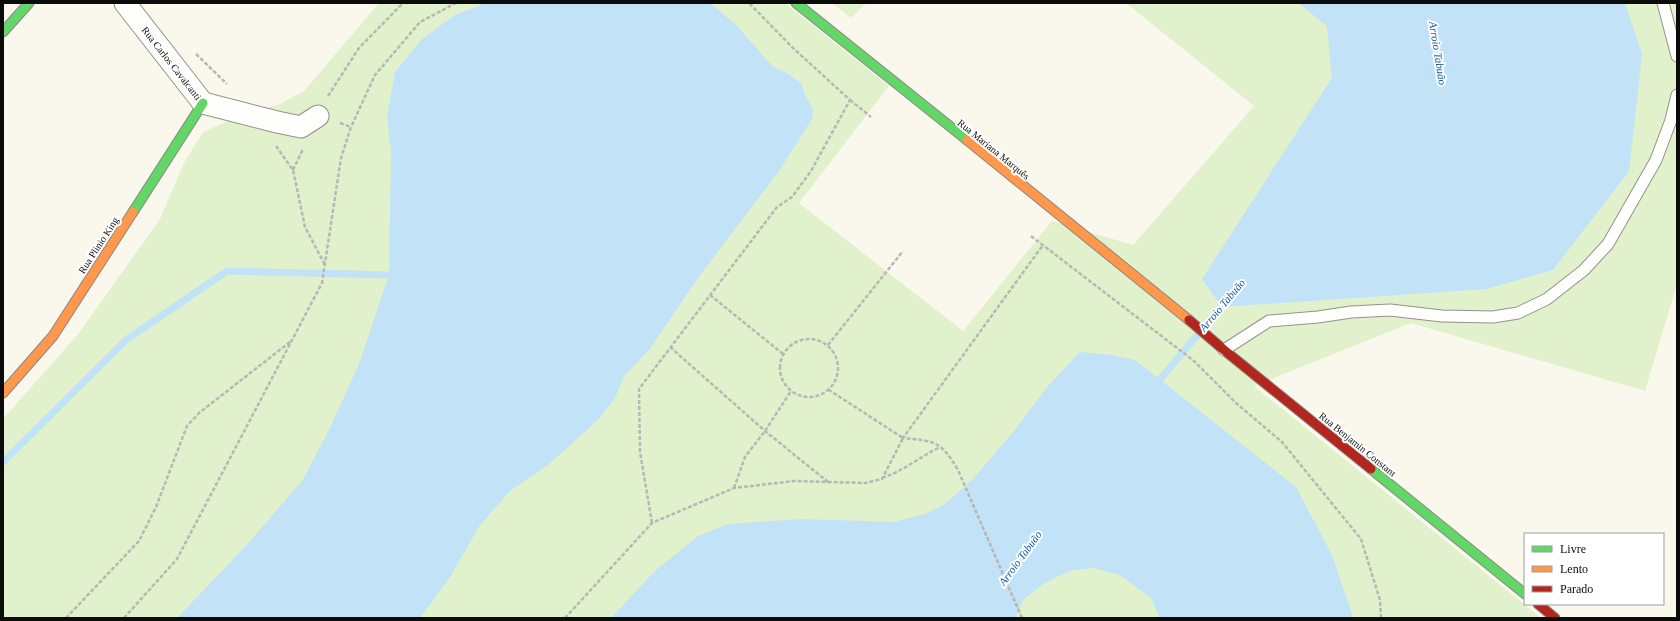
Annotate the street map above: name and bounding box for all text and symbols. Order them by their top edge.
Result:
water label: Arroio Tabuão [1427,19,1449,86]
street label: Rua Carlos Cavalcanti [140,24,204,102]
street label: Rua Mariana Marquês [955,117,1032,182]
street label: Rua Plinio King [76,215,121,276]
water label: Arroio Tabuão [1196,276,1248,334]
street label: Rua Benjamin Constant [1317,410,1398,479]
water label: Arroio Tabuão [996,528,1044,588]
legend [1524,533,1664,605]
text: Livre [1560,542,1586,556]
text: Lento [1560,562,1588,576]
text: Parado [1560,582,1593,596]

